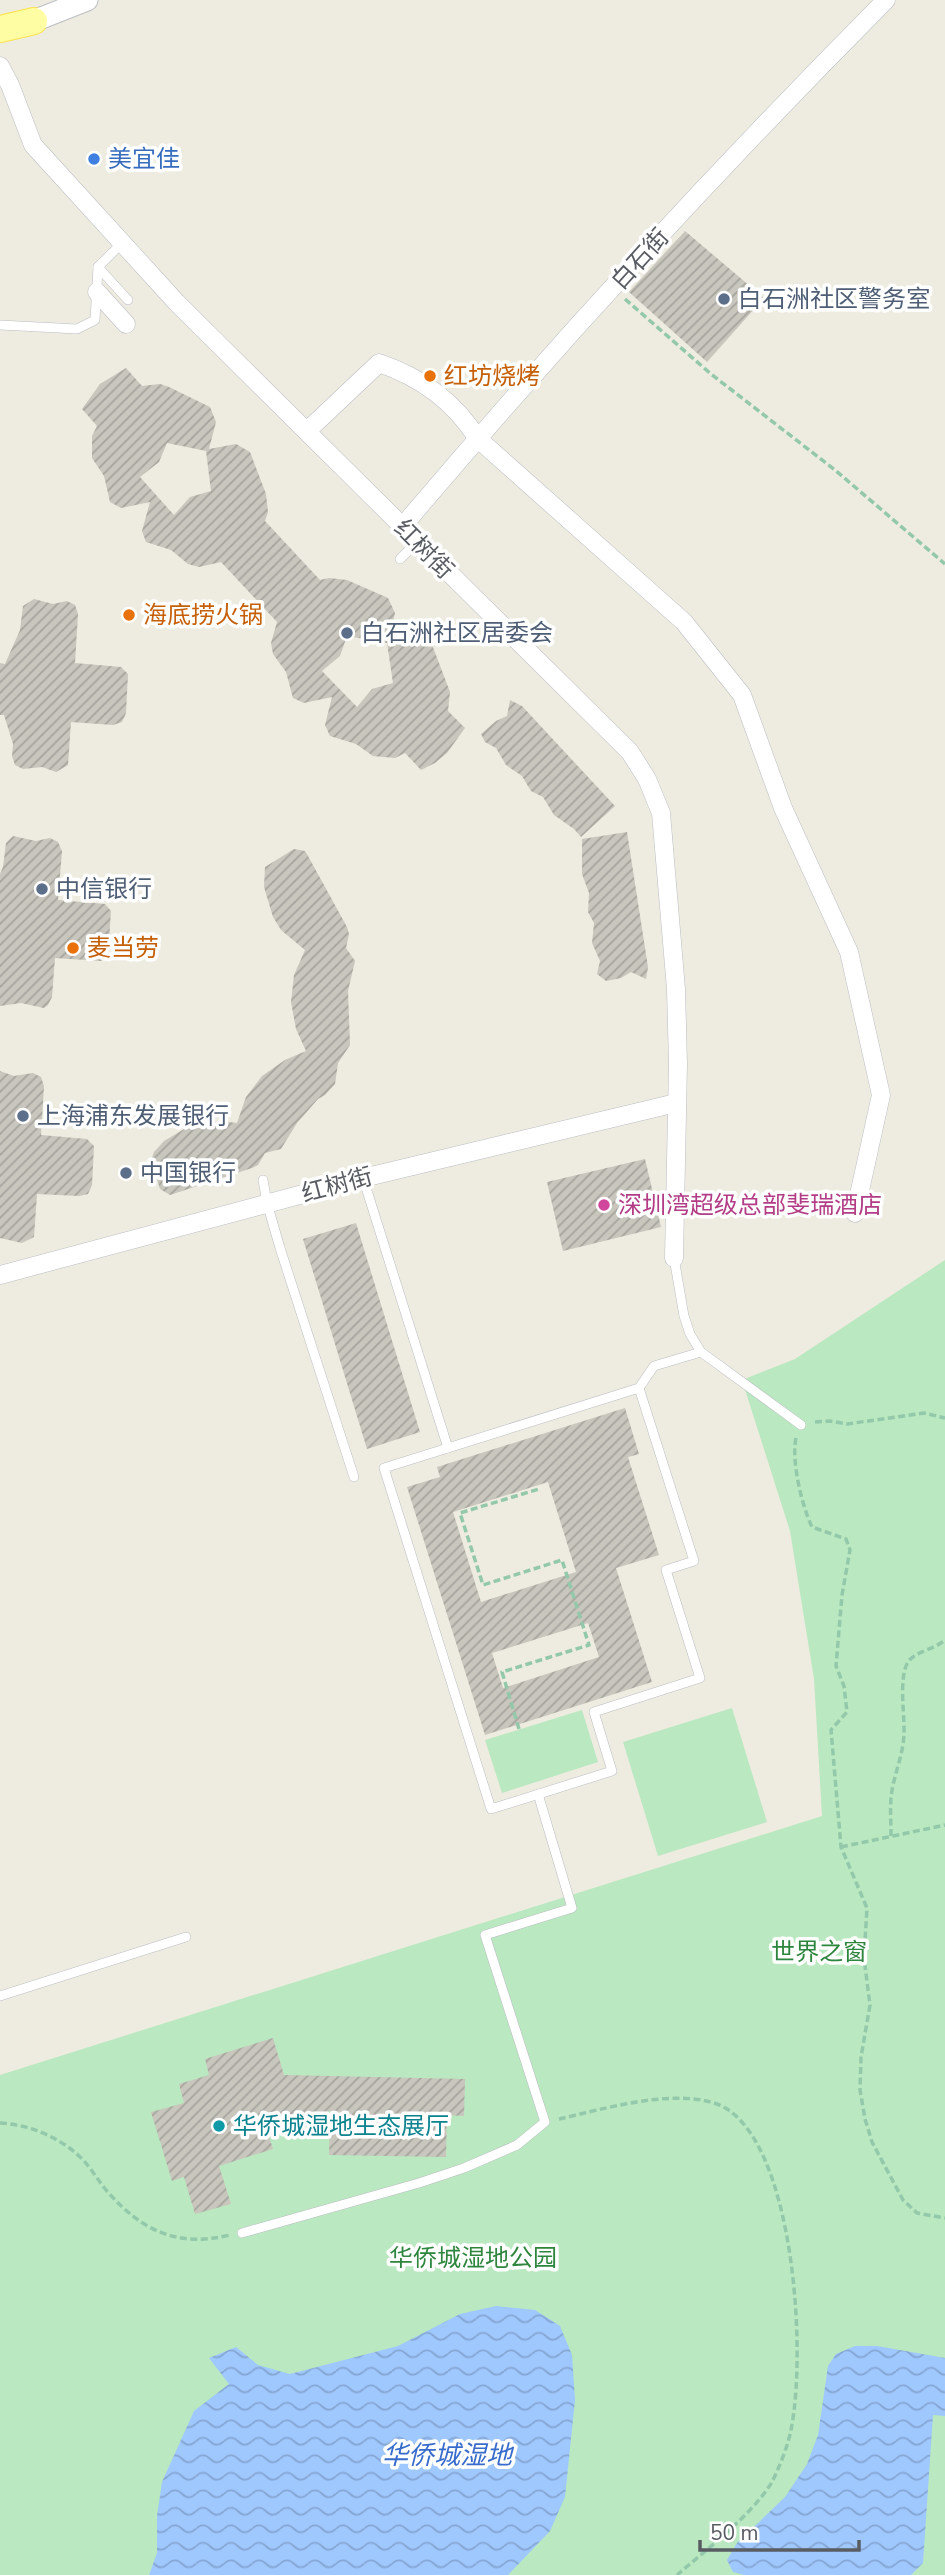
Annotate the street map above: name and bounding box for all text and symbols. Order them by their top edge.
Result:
place label: 美宜佳 [108,143,180,175]
marker: 美宜佳 [86,151,102,167]
street label: 白石街 [604,222,676,296]
place label: 白石洲社区警务室 [738,283,930,315]
marker: 白石洲社区警务室 [716,291,732,307]
place label: 红坊烧烤 [444,360,540,392]
marker: 红坊烧烤 [422,368,438,384]
street label: 红树街 [387,512,461,586]
place label: 海底捞火锅 [143,599,263,631]
marker: 海底捞火锅 [121,607,137,623]
place label: 白石洲社区居委会 [361,617,553,649]
marker: 白石洲社区居委会 [339,625,355,641]
place label: 中信银行 [56,873,152,905]
marker: 中信银行 [34,881,50,897]
place label: 麦当劳 [87,932,159,964]
marker: 麦当劳 [65,940,81,956]
place label: 上海浦东发展银行 [37,1100,229,1132]
marker: 上海浦东发展银行 [15,1108,31,1124]
place label: 中国银行 [140,1157,236,1189]
street label: 红树街 [298,1160,376,1210]
marker: 中国银行 [118,1165,134,1181]
place label: 深圳湾超级总部斐瑞酒店 [618,1189,882,1221]
marker: 深圳湾超级总部斐瑞酒店 [596,1197,612,1213]
park label: 世界之窗 [771,1936,867,1968]
place label: 华侨城湿地生态展厅 [233,2110,449,2142]
marker: 华侨城湿地生态展厅 [211,2118,227,2134]
park label: 华侨城湿地公园 [389,2242,557,2274]
water label: 华侨城湿地 [382,2438,515,2473]
scale bar [700,2508,859,2552]
text: 50 m [710,2519,759,2547]

